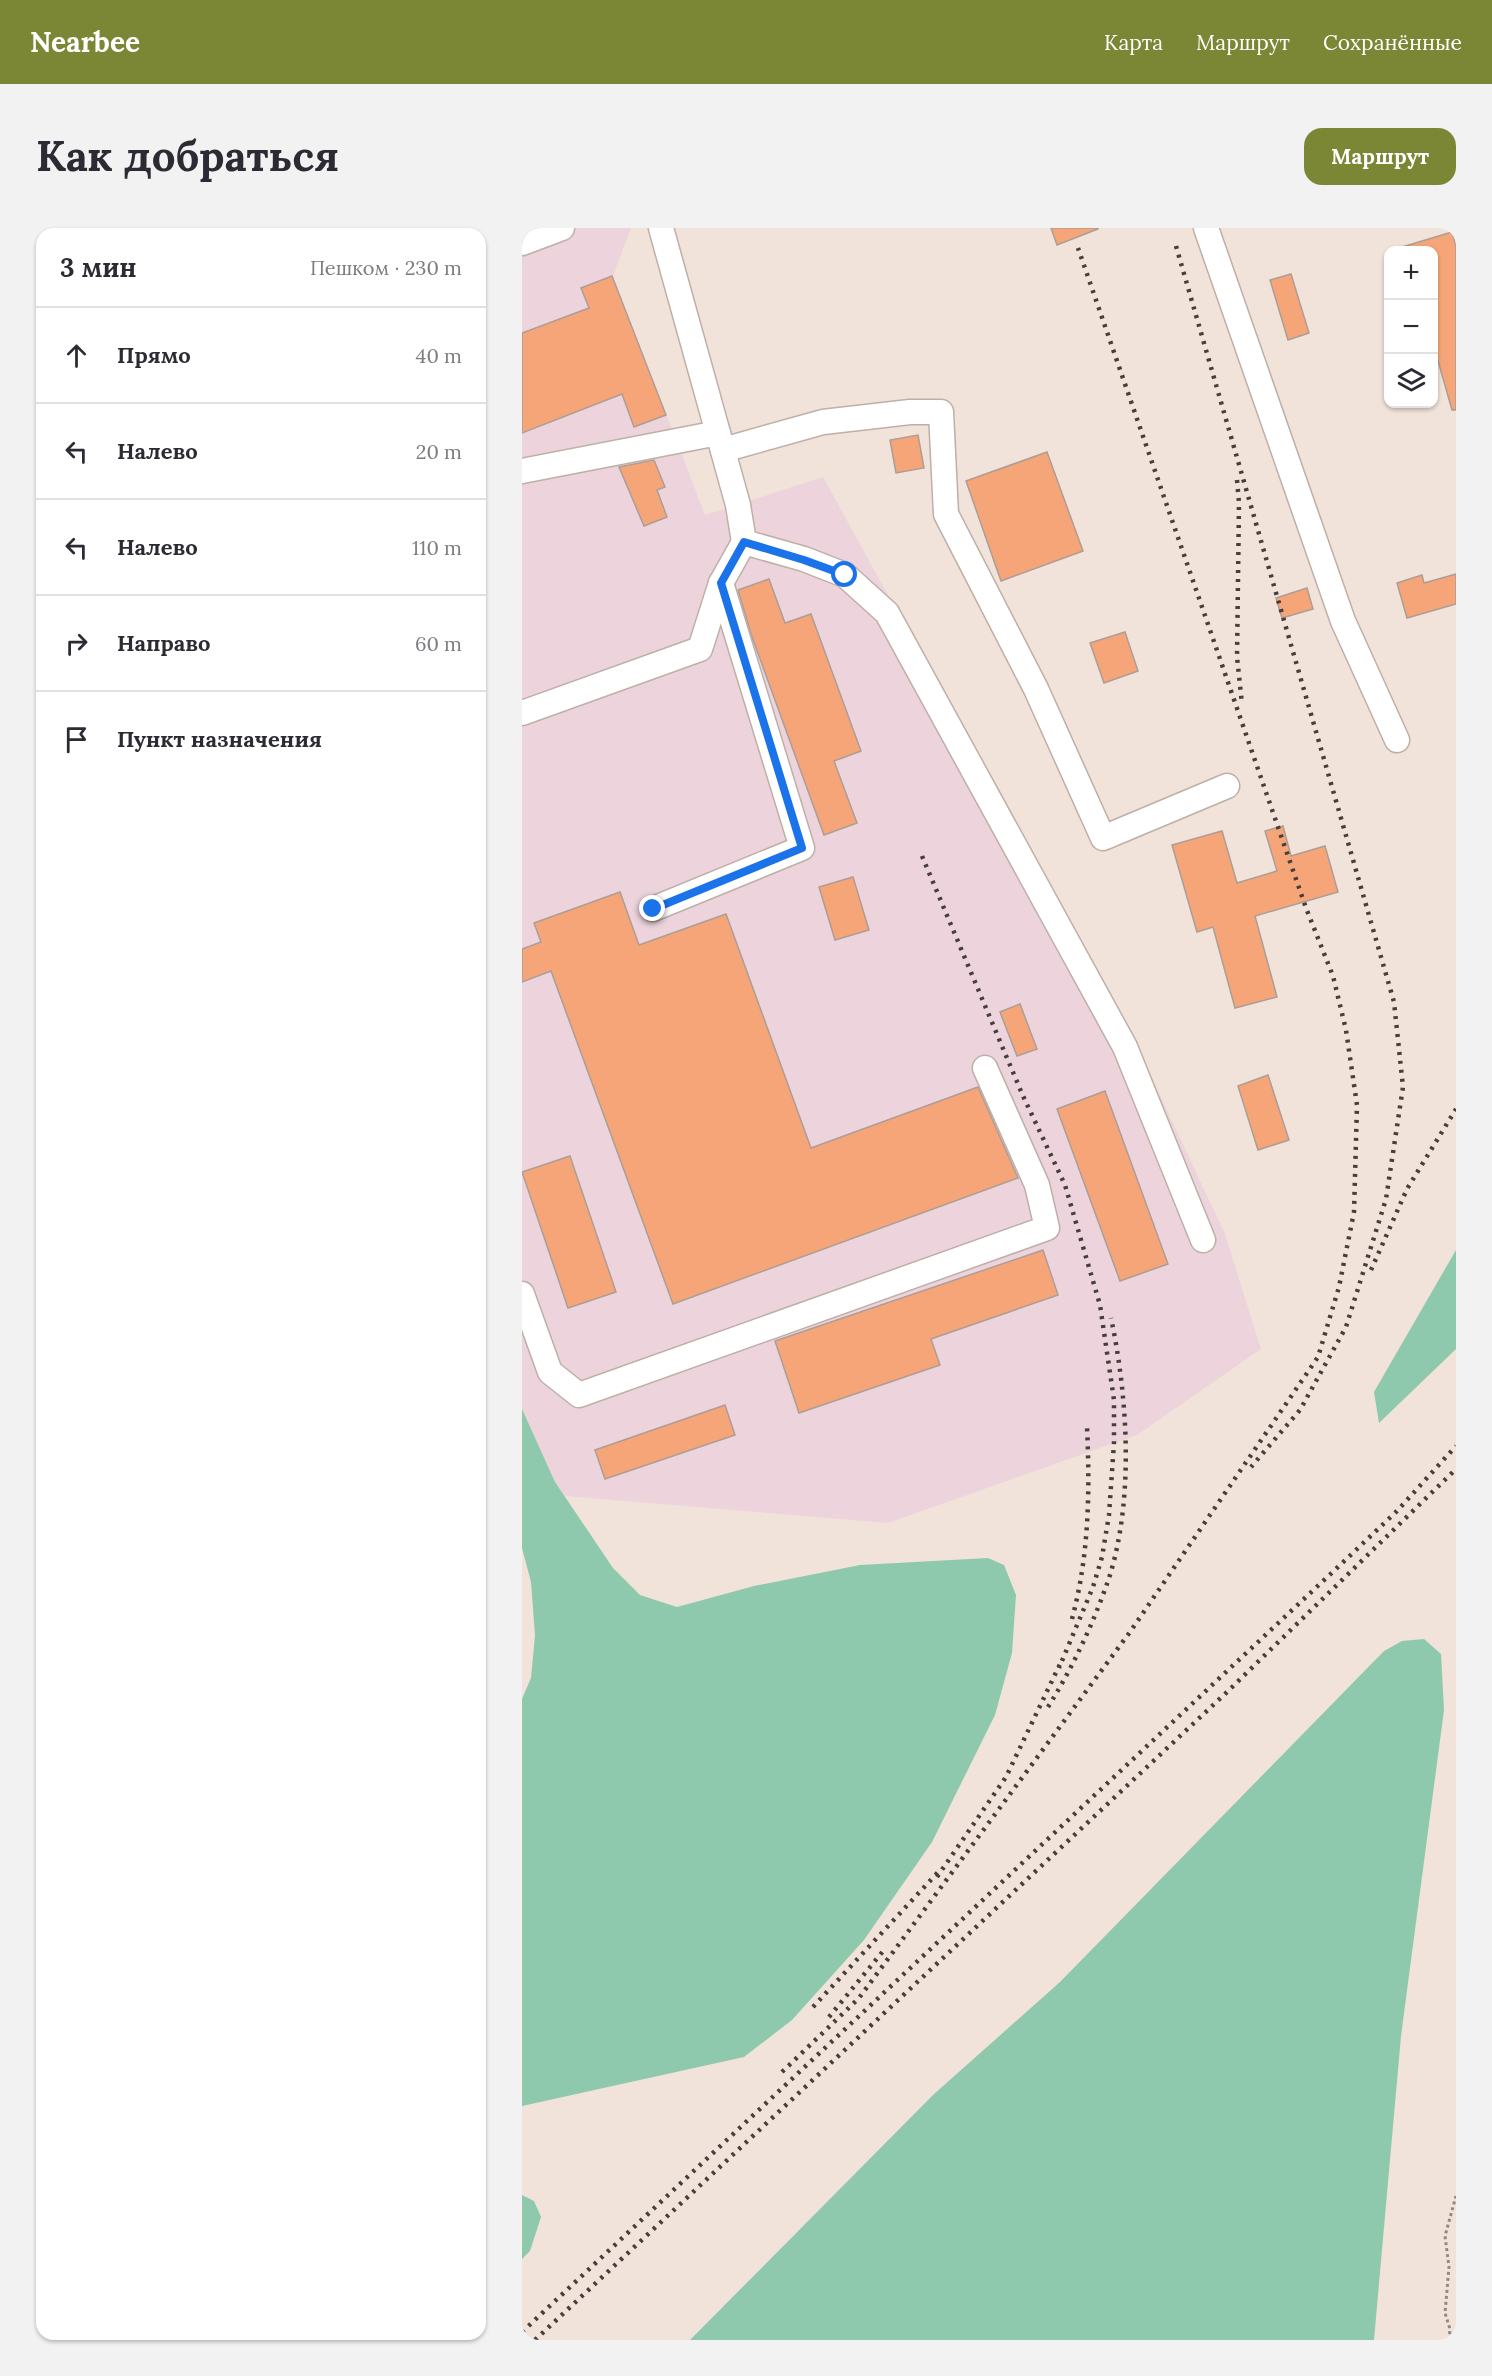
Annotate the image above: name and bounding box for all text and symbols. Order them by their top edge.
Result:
text: Nearbee [30,24,140,60]
text: Карта [1104,29,1163,56]
text: Маршрут [1196,29,1290,56]
text: Сохранённые [1323,29,1462,56]
button: Маршрут [1304,128,1456,185]
text: Как добраться [36,129,339,183]
map controls [1384,246,1438,408]
button: + [1384,246,1438,300]
text: 3 мин [60,251,137,284]
text: Пешком · 230 m [310,255,462,280]
button: − [1384,300,1438,354]
icon: ahead [60,339,93,372]
text: Прямо [117,341,191,369]
text: 40 m [416,343,462,368]
button: layers [1384,354,1438,408]
icon: left [60,435,93,468]
text: Налево [117,437,198,465]
text: 20 m [416,439,462,464]
icon: left [60,531,93,564]
text: Налево [117,533,198,561]
text: 110 m [412,535,462,560]
route start [831,561,857,587]
icon: right [60,627,93,660]
text: Направо [117,629,211,657]
text: 60 m [415,631,462,656]
icon: arrive [60,723,93,756]
text: Пункт назначения [117,725,322,753]
route end [639,895,665,921]

